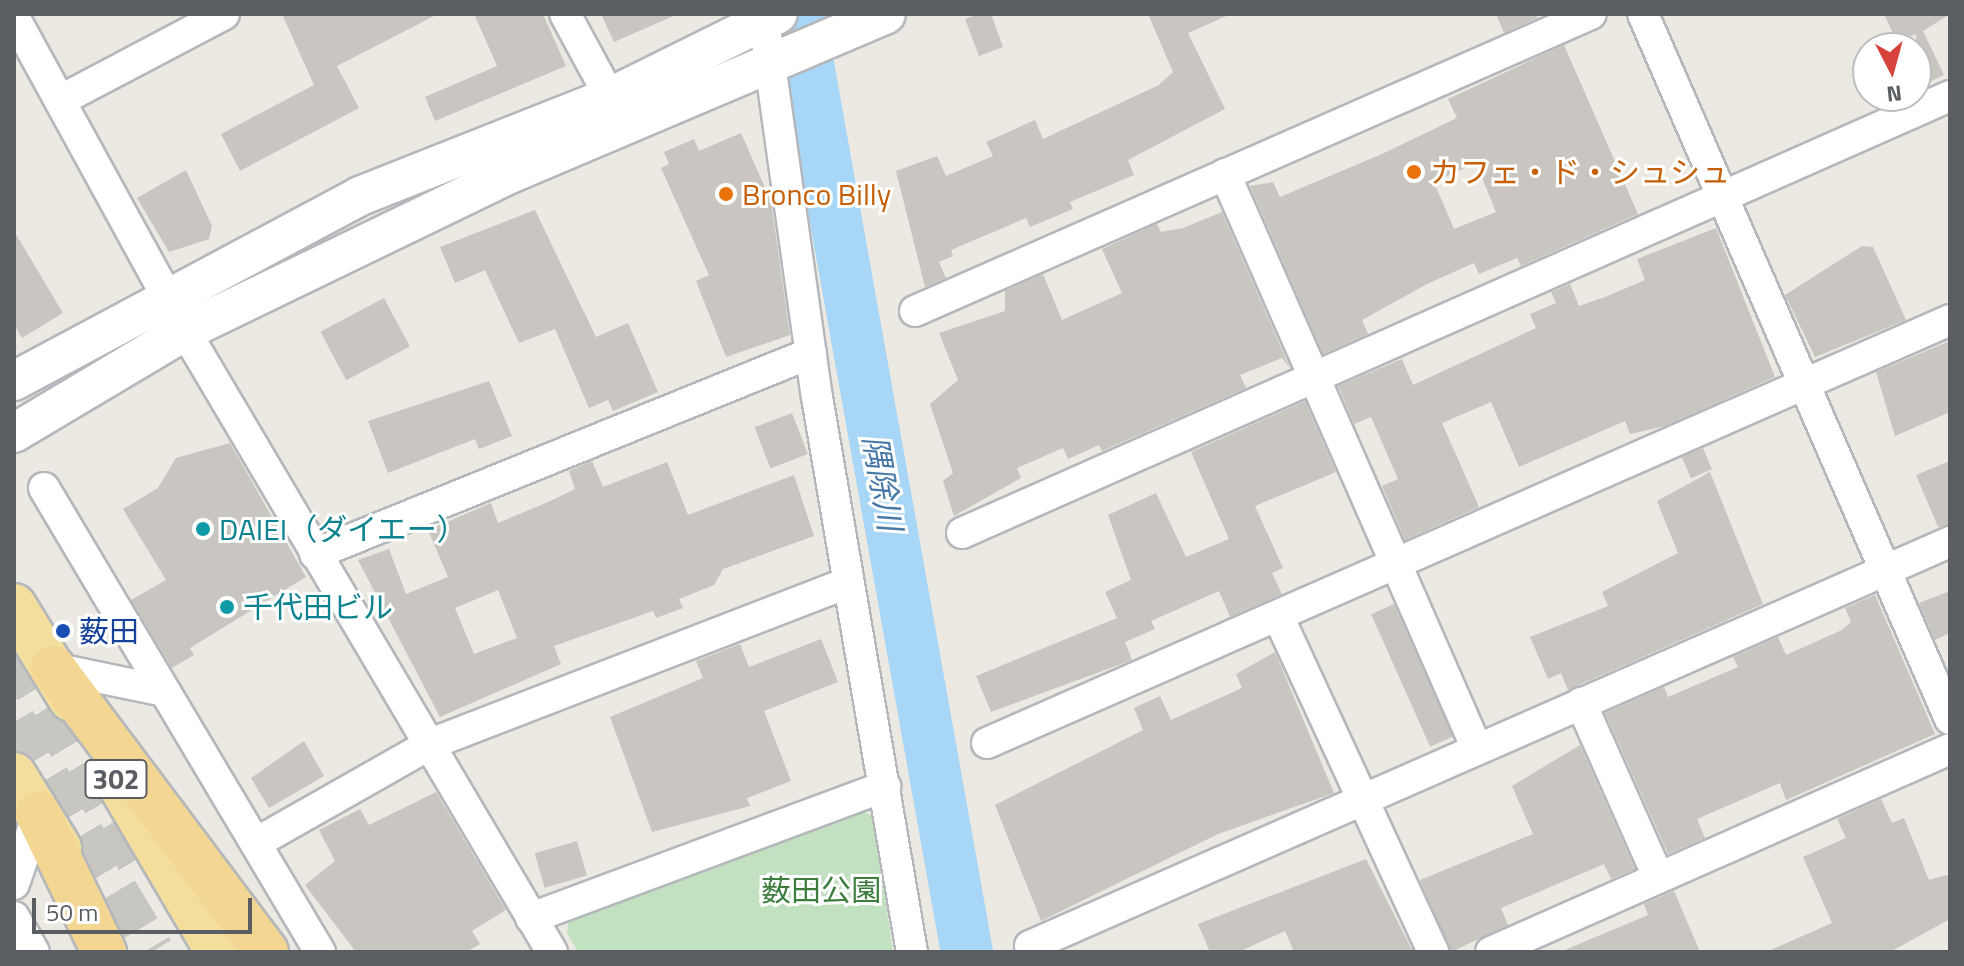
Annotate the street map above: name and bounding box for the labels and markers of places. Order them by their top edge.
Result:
place label: カフェ・ド・シュシュ [1430,154,1730,190]
marker: カフェ・ド・シュシュ [1405,163,1423,181]
place label: Bronco Billy [742,176,891,212]
marker: Bronco Billy [717,185,735,203]
place label: DAIEI（ダイエー） [219,511,467,547]
marker: DAIEI（ダイエー） [194,520,212,538]
place label: 千代田ビル [243,589,393,625]
marker: 千代田ビル [218,598,236,616]
place label: 薮田 [79,613,139,649]
marker: 薮田 [54,622,72,640]

